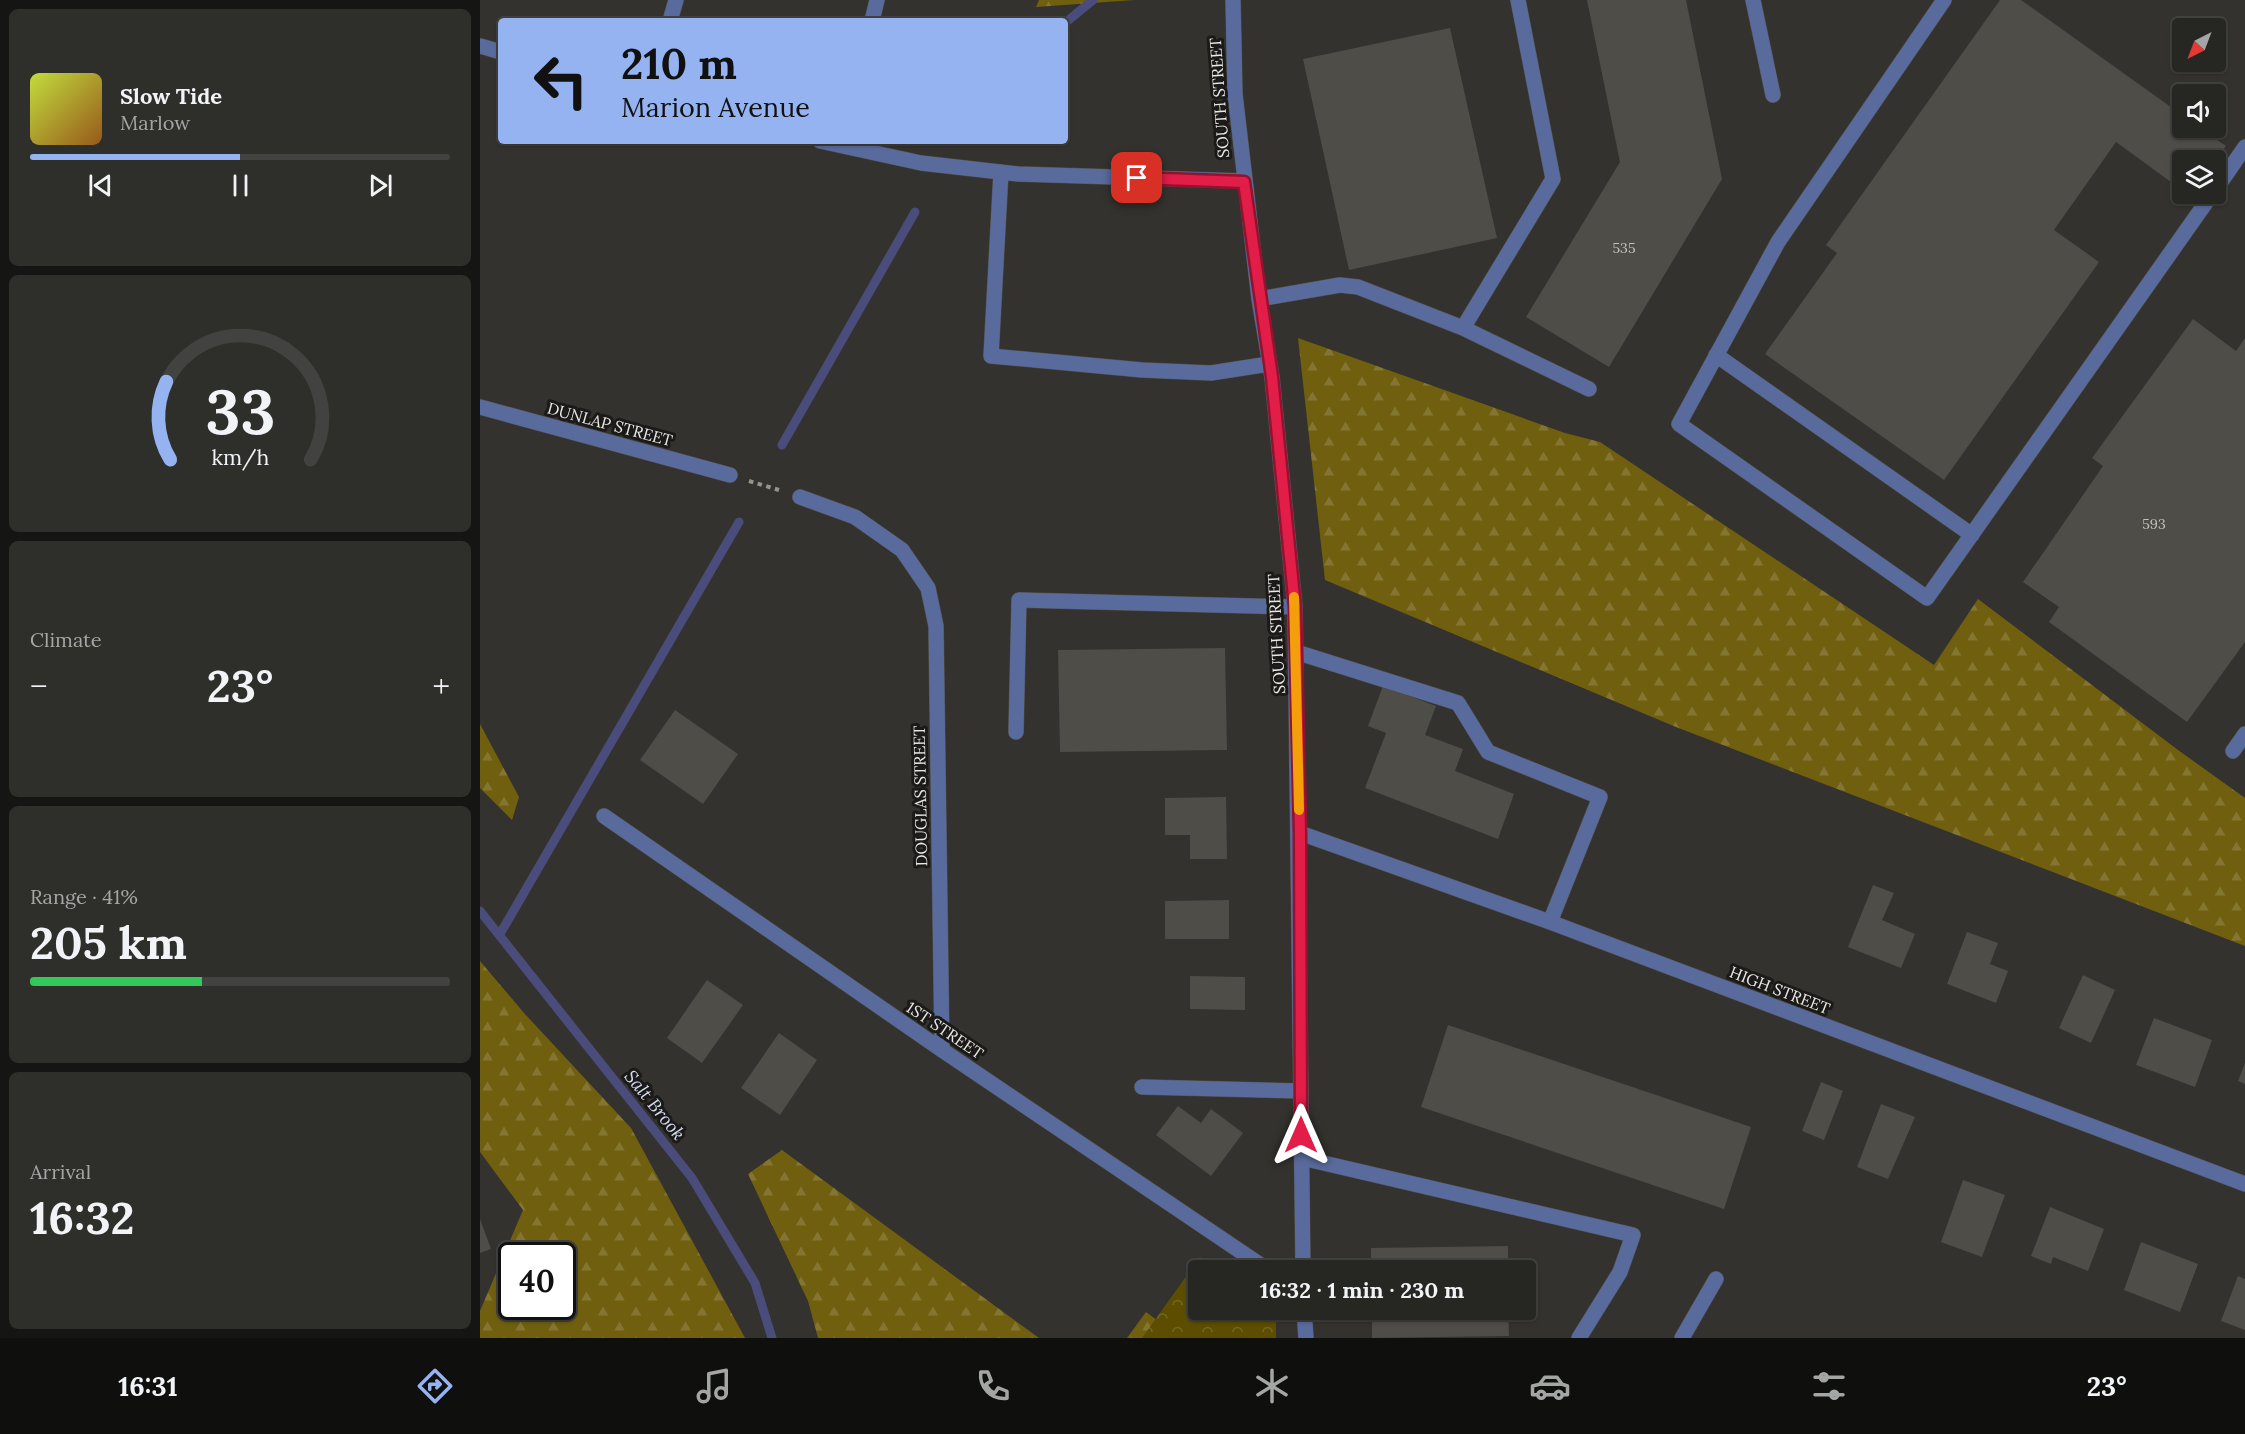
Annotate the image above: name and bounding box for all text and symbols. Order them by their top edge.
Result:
north arrow [2172,18,2226,72]
map controls [2172,18,2226,204]
text: 210 m [621,37,737,91]
street label: SOUTH STREET [1205,37,1233,159]
icon: left [522,42,600,120]
text: Slow Tide [120,82,222,110]
button: sound [2172,84,2226,138]
text: Marion Avenue [621,90,810,124]
text: Marlow [120,110,190,135]
button: layers [2172,150,2226,204]
pin [1111,152,1162,203]
icon: arrive [1120,161,1153,194]
icon: previous [84,169,117,202]
icon: pause [224,169,257,202]
icon: next [364,169,397,202]
house number: 535 [1612,239,1636,257]
text: 33 [205,371,275,451]
street label: DUNLAP STREET [545,398,675,450]
text: km/h [211,444,269,472]
house number: 593 [2142,515,2166,533]
street label: SOUTH STREET [1263,573,1289,695]
text: Climate [30,627,102,652]
text: 23° [207,657,273,714]
text: − [30,665,48,707]
text: + [432,665,450,707]
street label: DOUGLAS STREET [909,725,931,867]
text: Range · 41% [30,884,138,909]
text: 205 km [30,914,187,971]
street label: HIGH STREET [1727,962,1833,1018]
street label: 1ST STREET [903,997,987,1063]
water label: Salt Brook [620,1065,690,1145]
position arrow [1269,1103,1333,1167]
text: Arrival [30,1159,91,1184]
text: 16:32 [30,1189,135,1246]
speed limit sign: 40 [498,1242,576,1320]
text: 16:32 · 1 min · 230 m [1260,1276,1464,1304]
icon: directions [414,1365,456,1407]
icon: music [693,1365,735,1407]
icon: phone [972,1365,1014,1407]
icon: climate [1251,1365,1293,1407]
icon: car [1529,1365,1571,1407]
icon: filters [1808,1365,1850,1407]
text: 16:31 [118,1369,178,1403]
text: 23° [2087,1369,2127,1403]

